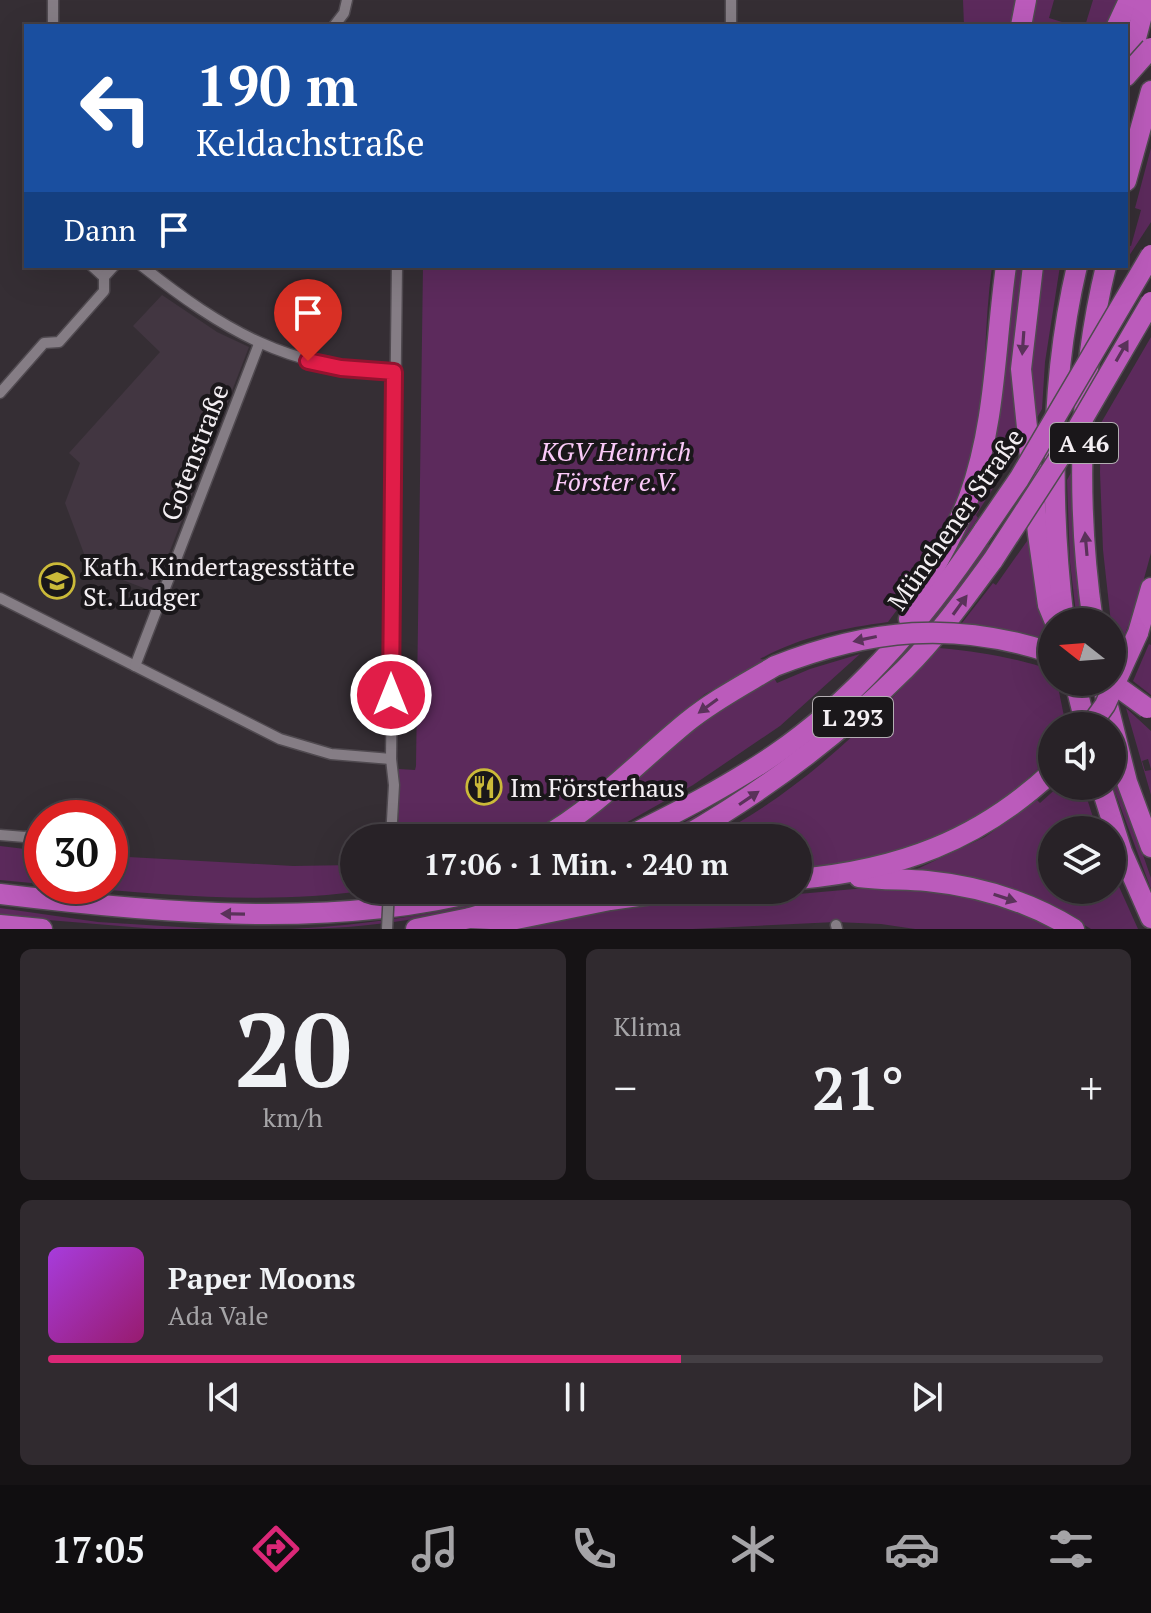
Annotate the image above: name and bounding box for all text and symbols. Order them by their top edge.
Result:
text: 190 m [196,48,358,122]
icon: left [64,56,168,160]
text: Keldachstraße [196,119,425,166]
icon: arrive [152,208,196,252]
text: Dann [64,210,136,250]
pin [274,279,342,361]
icon: arrive [286,291,330,335]
one-way arrow [1016,331,1029,356]
one-way arrow [1115,340,1129,362]
street label: Gotenstraße [152,379,236,525]
street label: Münchener Straße [880,421,1030,617]
road number: A 46 [1050,423,1118,463]
park label: KGV Heinrich Förster e.V. [540,434,691,498]
one-way arrow [1079,531,1092,556]
place label: Kath. Kindertagesstätte St. Ludger [83,549,355,613]
school or university icon: Kath. Kindertagesstätte St. Ludger [38,562,76,600]
one-way arrow [952,594,968,615]
north arrow [1038,608,1126,696]
map controls [1038,608,1126,904]
one-way arrow [852,633,877,645]
position arrow [349,653,433,737]
road number: L 293 [813,697,893,737]
one-way arrow [698,698,719,713]
button: sound [1038,712,1126,800]
restaurant icon: Im Försterhaus [465,768,503,806]
place label: Im Försterhaus [510,770,685,804]
one-way arrow [738,791,759,806]
speed limit sign: 30 [24,800,128,904]
button: layers [1038,816,1126,904]
text: 17:06 · 1 Min. · 240 m [424,844,728,884]
one-way arrow [994,892,1018,905]
one-way arrow [220,908,245,921]
text: 20 [234,979,352,1117]
text: Klima [614,1009,682,1043]
text: 21° [812,1048,905,1127]
text: − [614,1058,637,1117]
text: + [1080,1058,1103,1117]
text: km/h [263,1100,323,1134]
text: Paper Moons [168,1258,356,1298]
text: Ada Vale [168,1298,269,1332]
icon: previous [202,1375,246,1419]
icon: pause [553,1375,597,1419]
icon: next [905,1375,949,1419]
icon: directions [248,1521,304,1577]
icon: music [407,1521,463,1577]
icon: phone [566,1521,622,1577]
icon: climate [725,1521,781,1577]
icon: car [884,1521,940,1577]
icon: filters [1043,1521,1099,1577]
text: 17:05 [52,1526,145,1573]

